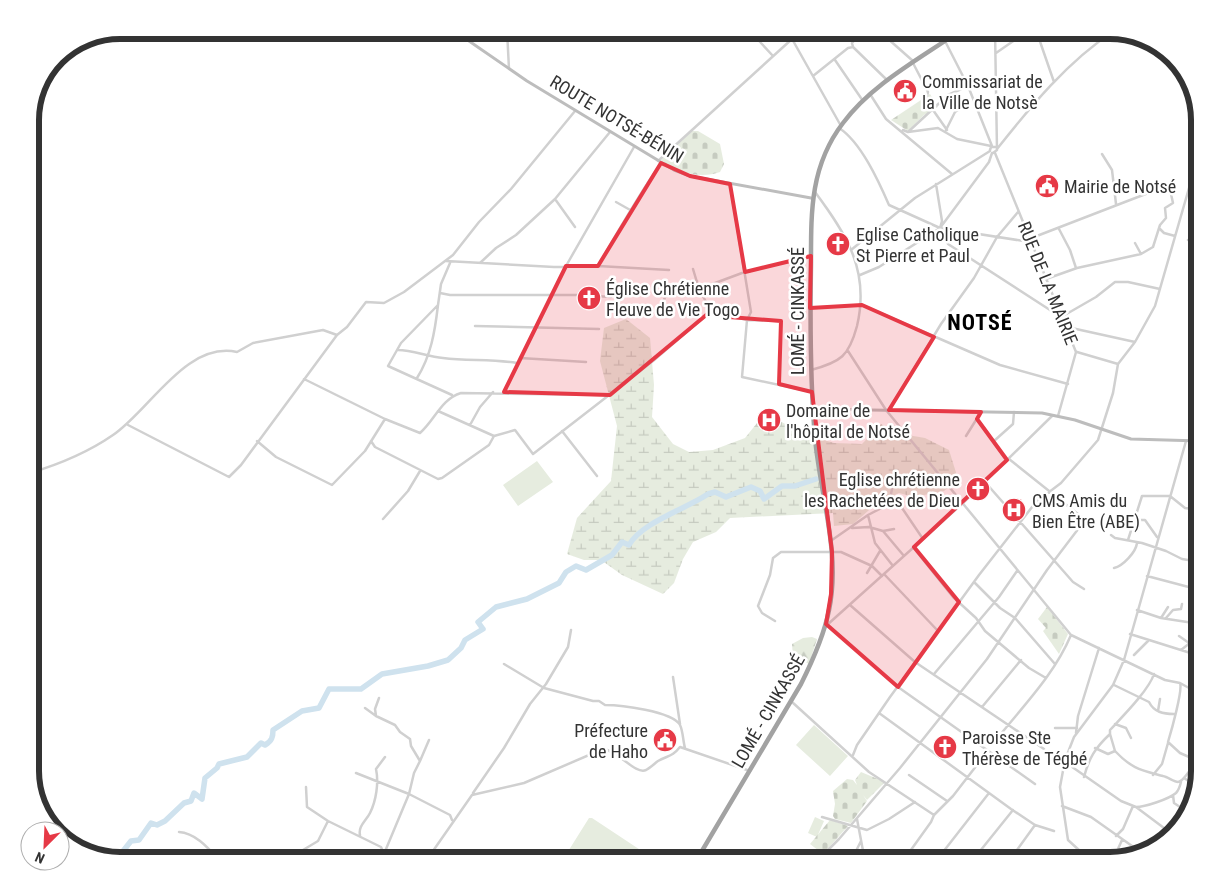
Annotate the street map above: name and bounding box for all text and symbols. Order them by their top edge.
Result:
street label: ROUTE NOTSÉ-BÉNIN [546,71,688,167]
place label: Commissariat de la Ville de Notsè [922,71,1043,113]
public building icon: Commissariat de la Ville de Notsè [892,78,918,104]
public building icon: Mairie de Notsé [1034,173,1060,199]
place label: Mairie de Notsé [1064,176,1176,197]
street label: RUE DE LA MAIRIE [1014,218,1082,348]
place label: Eglise Catholique St Pierre et Paul [856,224,979,266]
church icon: Eglise Catholique St Pierre et Paul [825,231,851,257]
street label: LOMÉ - CINKASSÉ [787,247,808,375]
place label: Église Chrétienne Fleuve de Vie Togo [606,278,739,320]
church icon: Église Chrétienne Fleuve de Vie Togo [576,285,602,311]
district label: NOTSÉ [947,310,1013,335]
place label: Domaine de l'hôpital de Notsé [786,400,910,442]
hospital icon: Domaine de l'hôpital de Notsé [756,407,782,433]
place label: Eglise chrétienne les Rachetées de Dieu [804,469,960,511]
church icon: Eglise chrétienne les Rachetées de Dieu [965,476,991,502]
place label: CMS Amis du Bien Être (ABE) [1032,490,1140,533]
hospital icon: CMS Amis du Bien Être (ABE) [1001,497,1027,523]
street label: LOMÉ - CINKASSÉ [727,650,809,772]
place label: Préfecture de Haho [574,720,648,762]
public building icon: Préfecture de Haho [652,727,678,753]
place label: Paroisse Ste Thérèse de Tégbé [962,727,1087,769]
church icon: Paroisse Ste Thérèse de Tégbé [932,734,958,760]
north arrow [20,821,70,871]
text: N [33,849,47,867]

